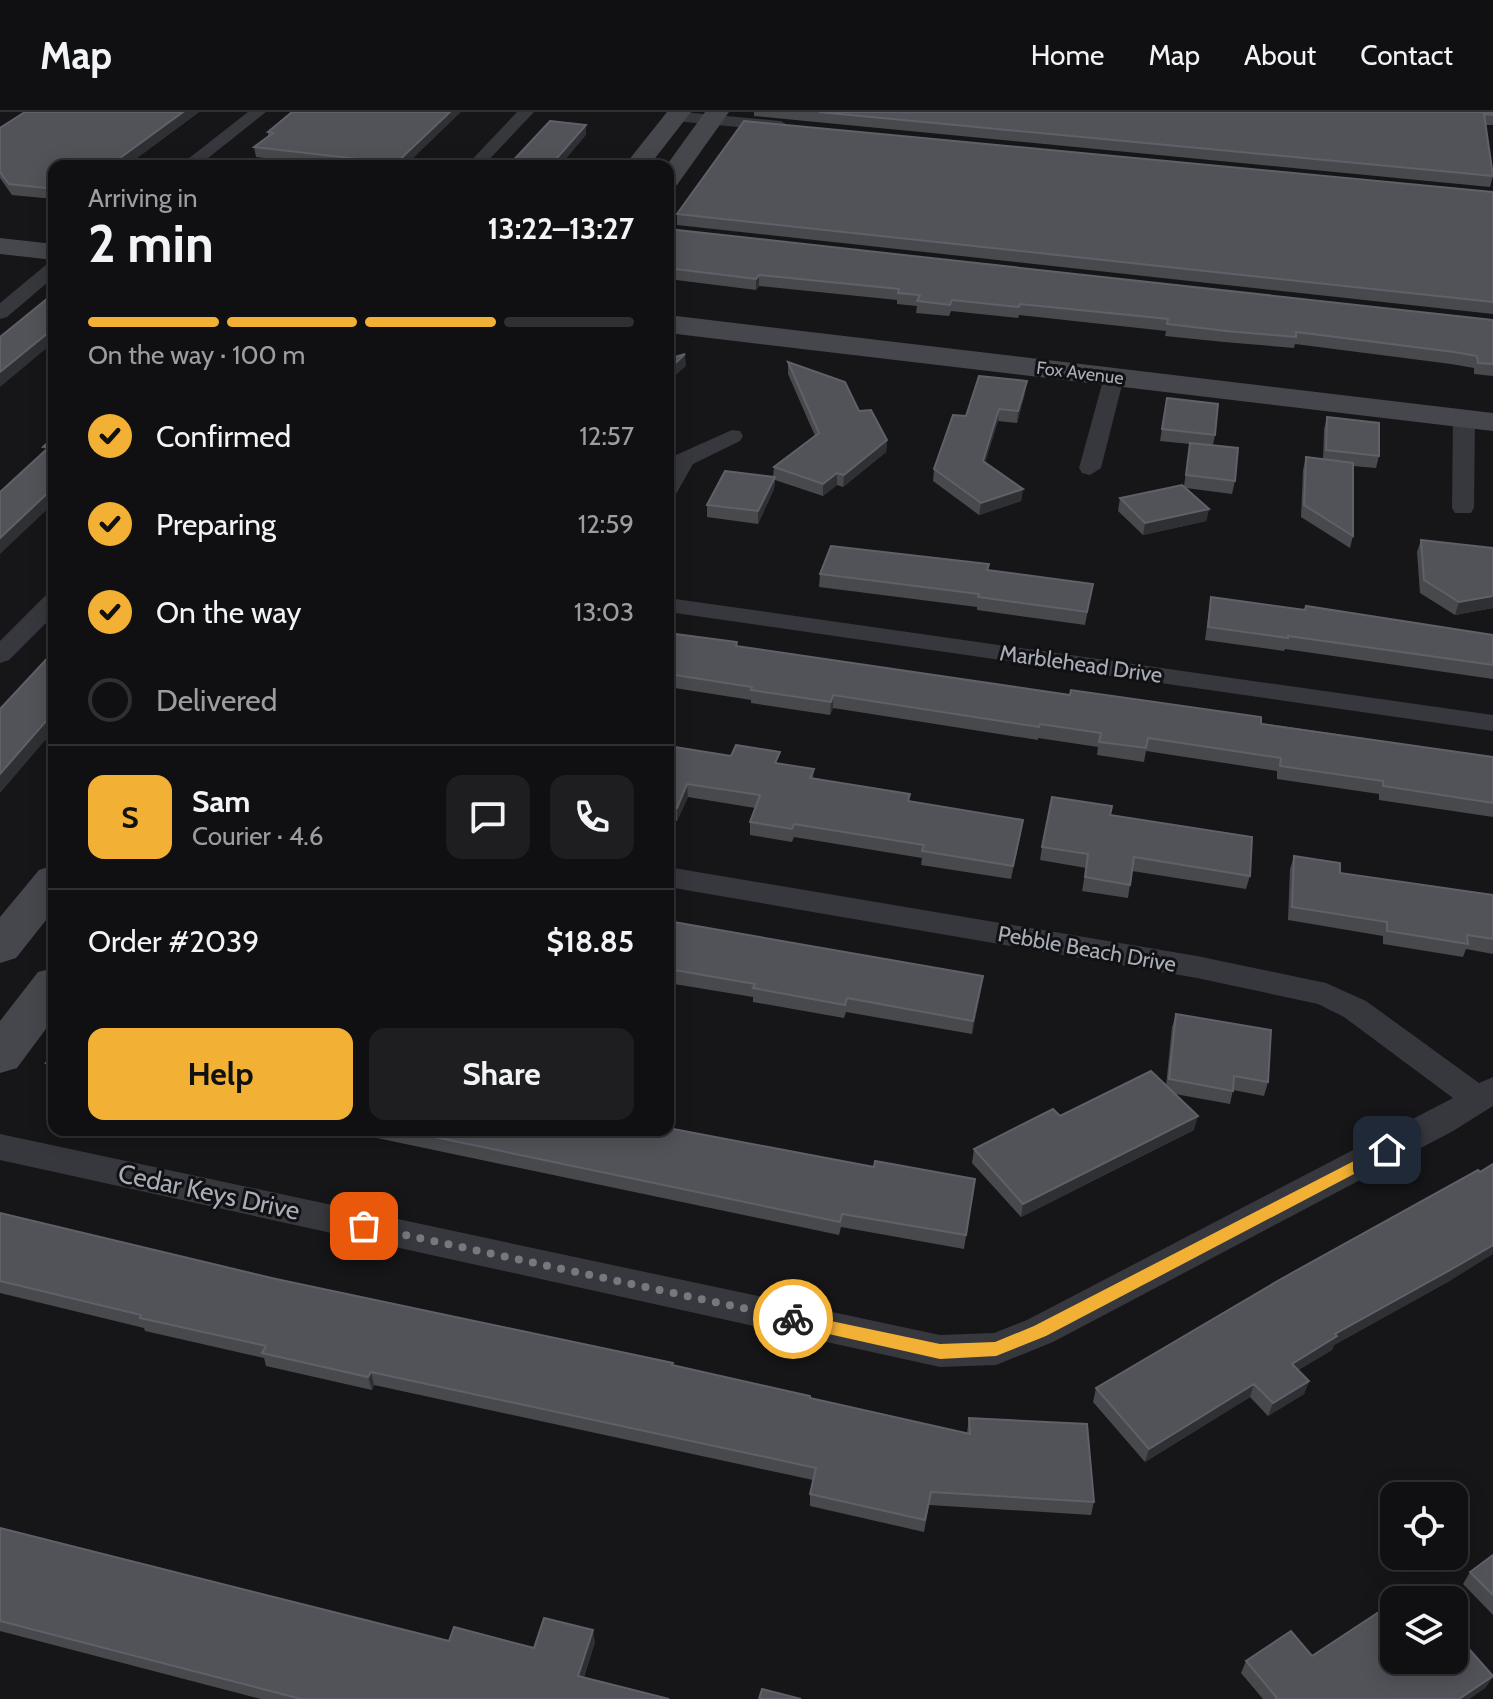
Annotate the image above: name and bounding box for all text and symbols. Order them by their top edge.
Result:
text: Map [40,32,112,79]
text: Home [1031,38,1104,72]
text: Map [1148,38,1200,72]
text: About [1244,38,1316,72]
text: Contact [1360,38,1453,72]
text: Arriving in [88,182,198,214]
text: 13:22–13:27 [487,210,634,247]
text: 2 min [88,212,214,275]
text: On the way · 100 m [88,339,305,371]
street label: Fox Avenue [1035,357,1125,389]
icon: check [88,414,132,458]
text: Confirmed [156,418,291,455]
text: 12:57 [579,420,634,452]
icon: check [88,502,132,546]
text: Preparing [156,506,276,543]
text: 12:59 [578,508,634,540]
icon: check [88,590,132,634]
text: On the way [156,594,301,631]
text: 13:03 [574,596,634,628]
street label: Marblehead Drive [998,639,1164,689]
text: Delivered [156,682,277,719]
button: chat [446,775,530,859]
button: phone [550,775,634,859]
text: Sam [192,783,250,820]
text: S [121,799,139,836]
text: Courier · 4.6 [192,820,324,852]
street label: Pebble Beach Drive [996,920,1178,978]
text: Order #2039 [88,923,259,960]
text: $18.85 [547,923,634,960]
button: Help [88,1028,353,1120]
button: Share [369,1028,634,1120]
pin [1353,1116,1421,1184]
icon: home [1365,1128,1409,1172]
street label: Cedar Keys Drive [115,1157,303,1227]
pin [330,1192,398,1260]
icon: bag [342,1204,386,1248]
courier [753,1279,833,1359]
icon: bike [771,1297,815,1341]
map controls [1380,1482,1468,1674]
button: locate [1380,1482,1468,1570]
button: layers [1380,1586,1468,1674]

